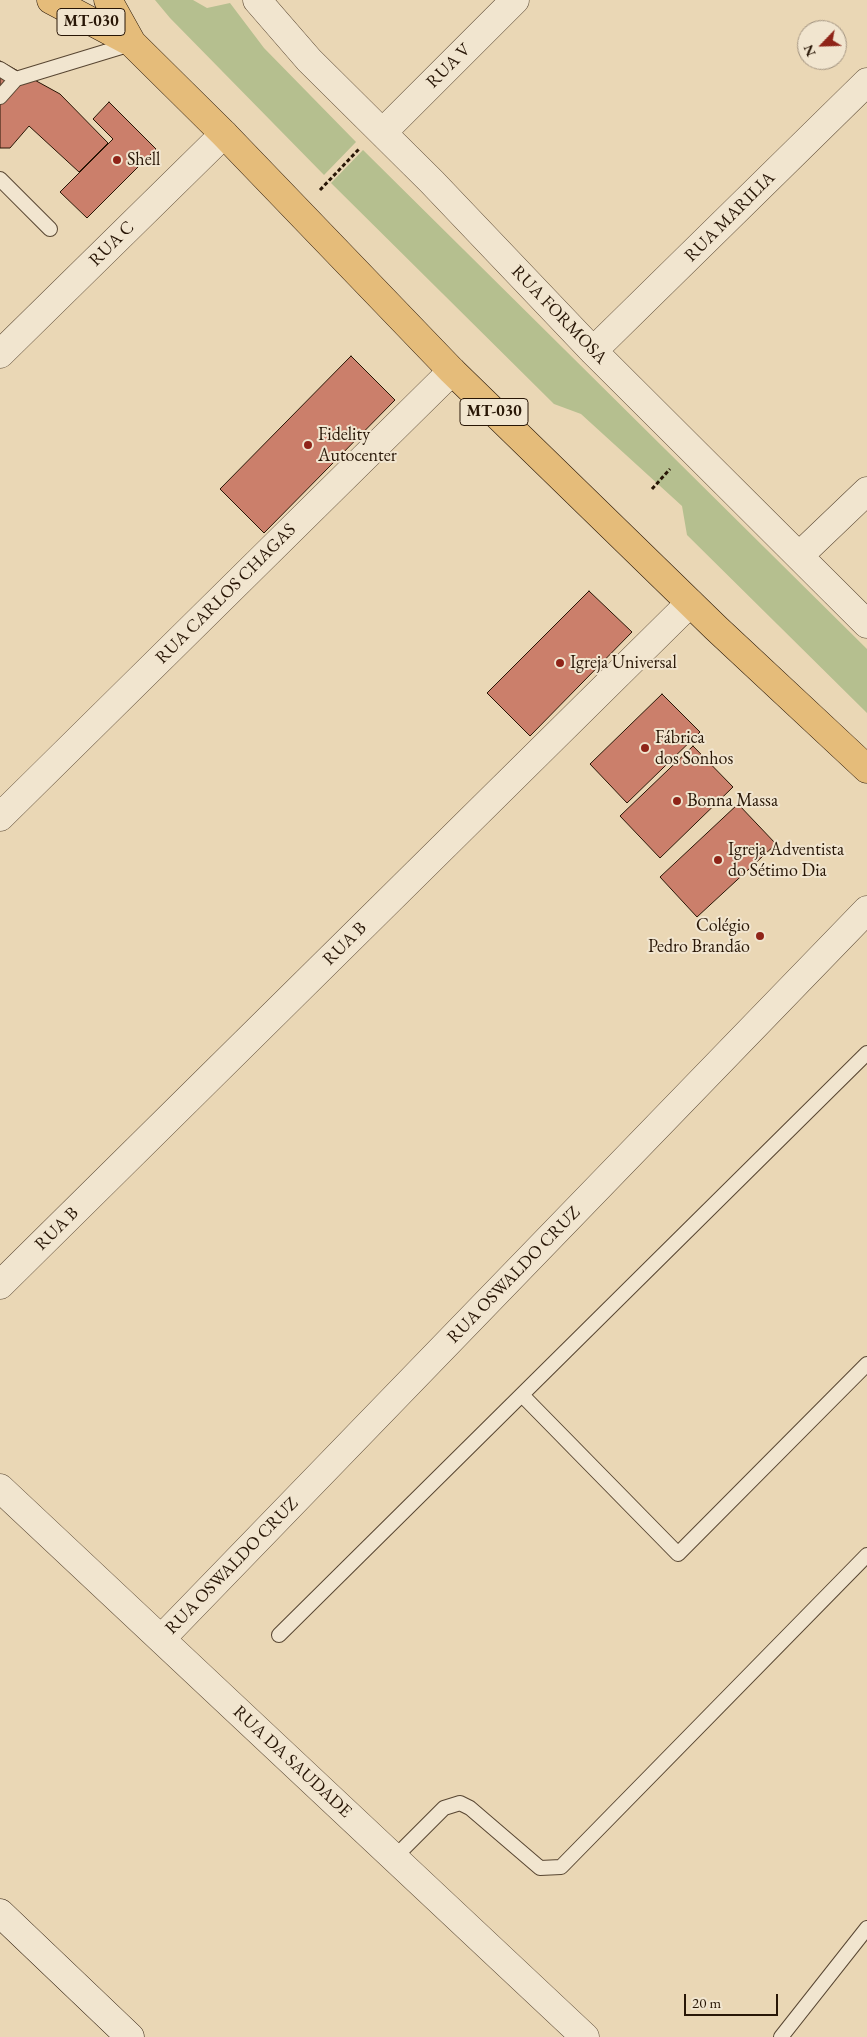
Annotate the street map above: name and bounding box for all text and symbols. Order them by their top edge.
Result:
road number: MT-030 [57,8,125,36]
north arrow [797,20,847,70]
street label: RUA V [422,39,476,93]
text: N [799,42,820,60]
place label: Shell [127,149,160,171]
marker: Shell [111,154,123,166]
street label: RUA MARILIA [680,167,780,267]
street label: RUA C [85,217,139,271]
street label: RUA FORMOSA [507,261,611,369]
road number: MT-030 [460,398,528,426]
place label: Fidelity Autocenter [318,424,397,466]
marker: Fidelity Autocenter [302,439,314,451]
street label: RUA CARLOS CHAGAS [151,519,301,669]
place label: Igreja Universal [570,652,677,674]
marker: Igreja Universal [554,657,566,669]
place label: Fábrica dos Sonhos [655,727,733,770]
marker: Fábrica dos Sonhos [639,742,651,754]
place label: Bonna Massa [687,790,778,812]
marker: Bonna Massa [671,795,683,807]
place label: Igreja Adventista do Sétimo Dia [728,839,844,882]
marker: Igreja Adventista do Sétimo Dia [712,854,724,866]
place label: Colégio Pedro Brandão [648,915,750,958]
street label: RUA B [319,918,371,970]
marker: Colégio Pedro Brandão [754,930,766,942]
street label: RUA OSWALDO CRUZ [443,1202,585,1348]
street label: RUA B [31,1203,83,1255]
street label: RUA OSWALDO CRUZ [161,1493,303,1639]
street label: RUA DA SAUDADE [228,1701,356,1823]
scale bar [687,1984,781,2016]
text: 20 m [692,1993,721,2012]

